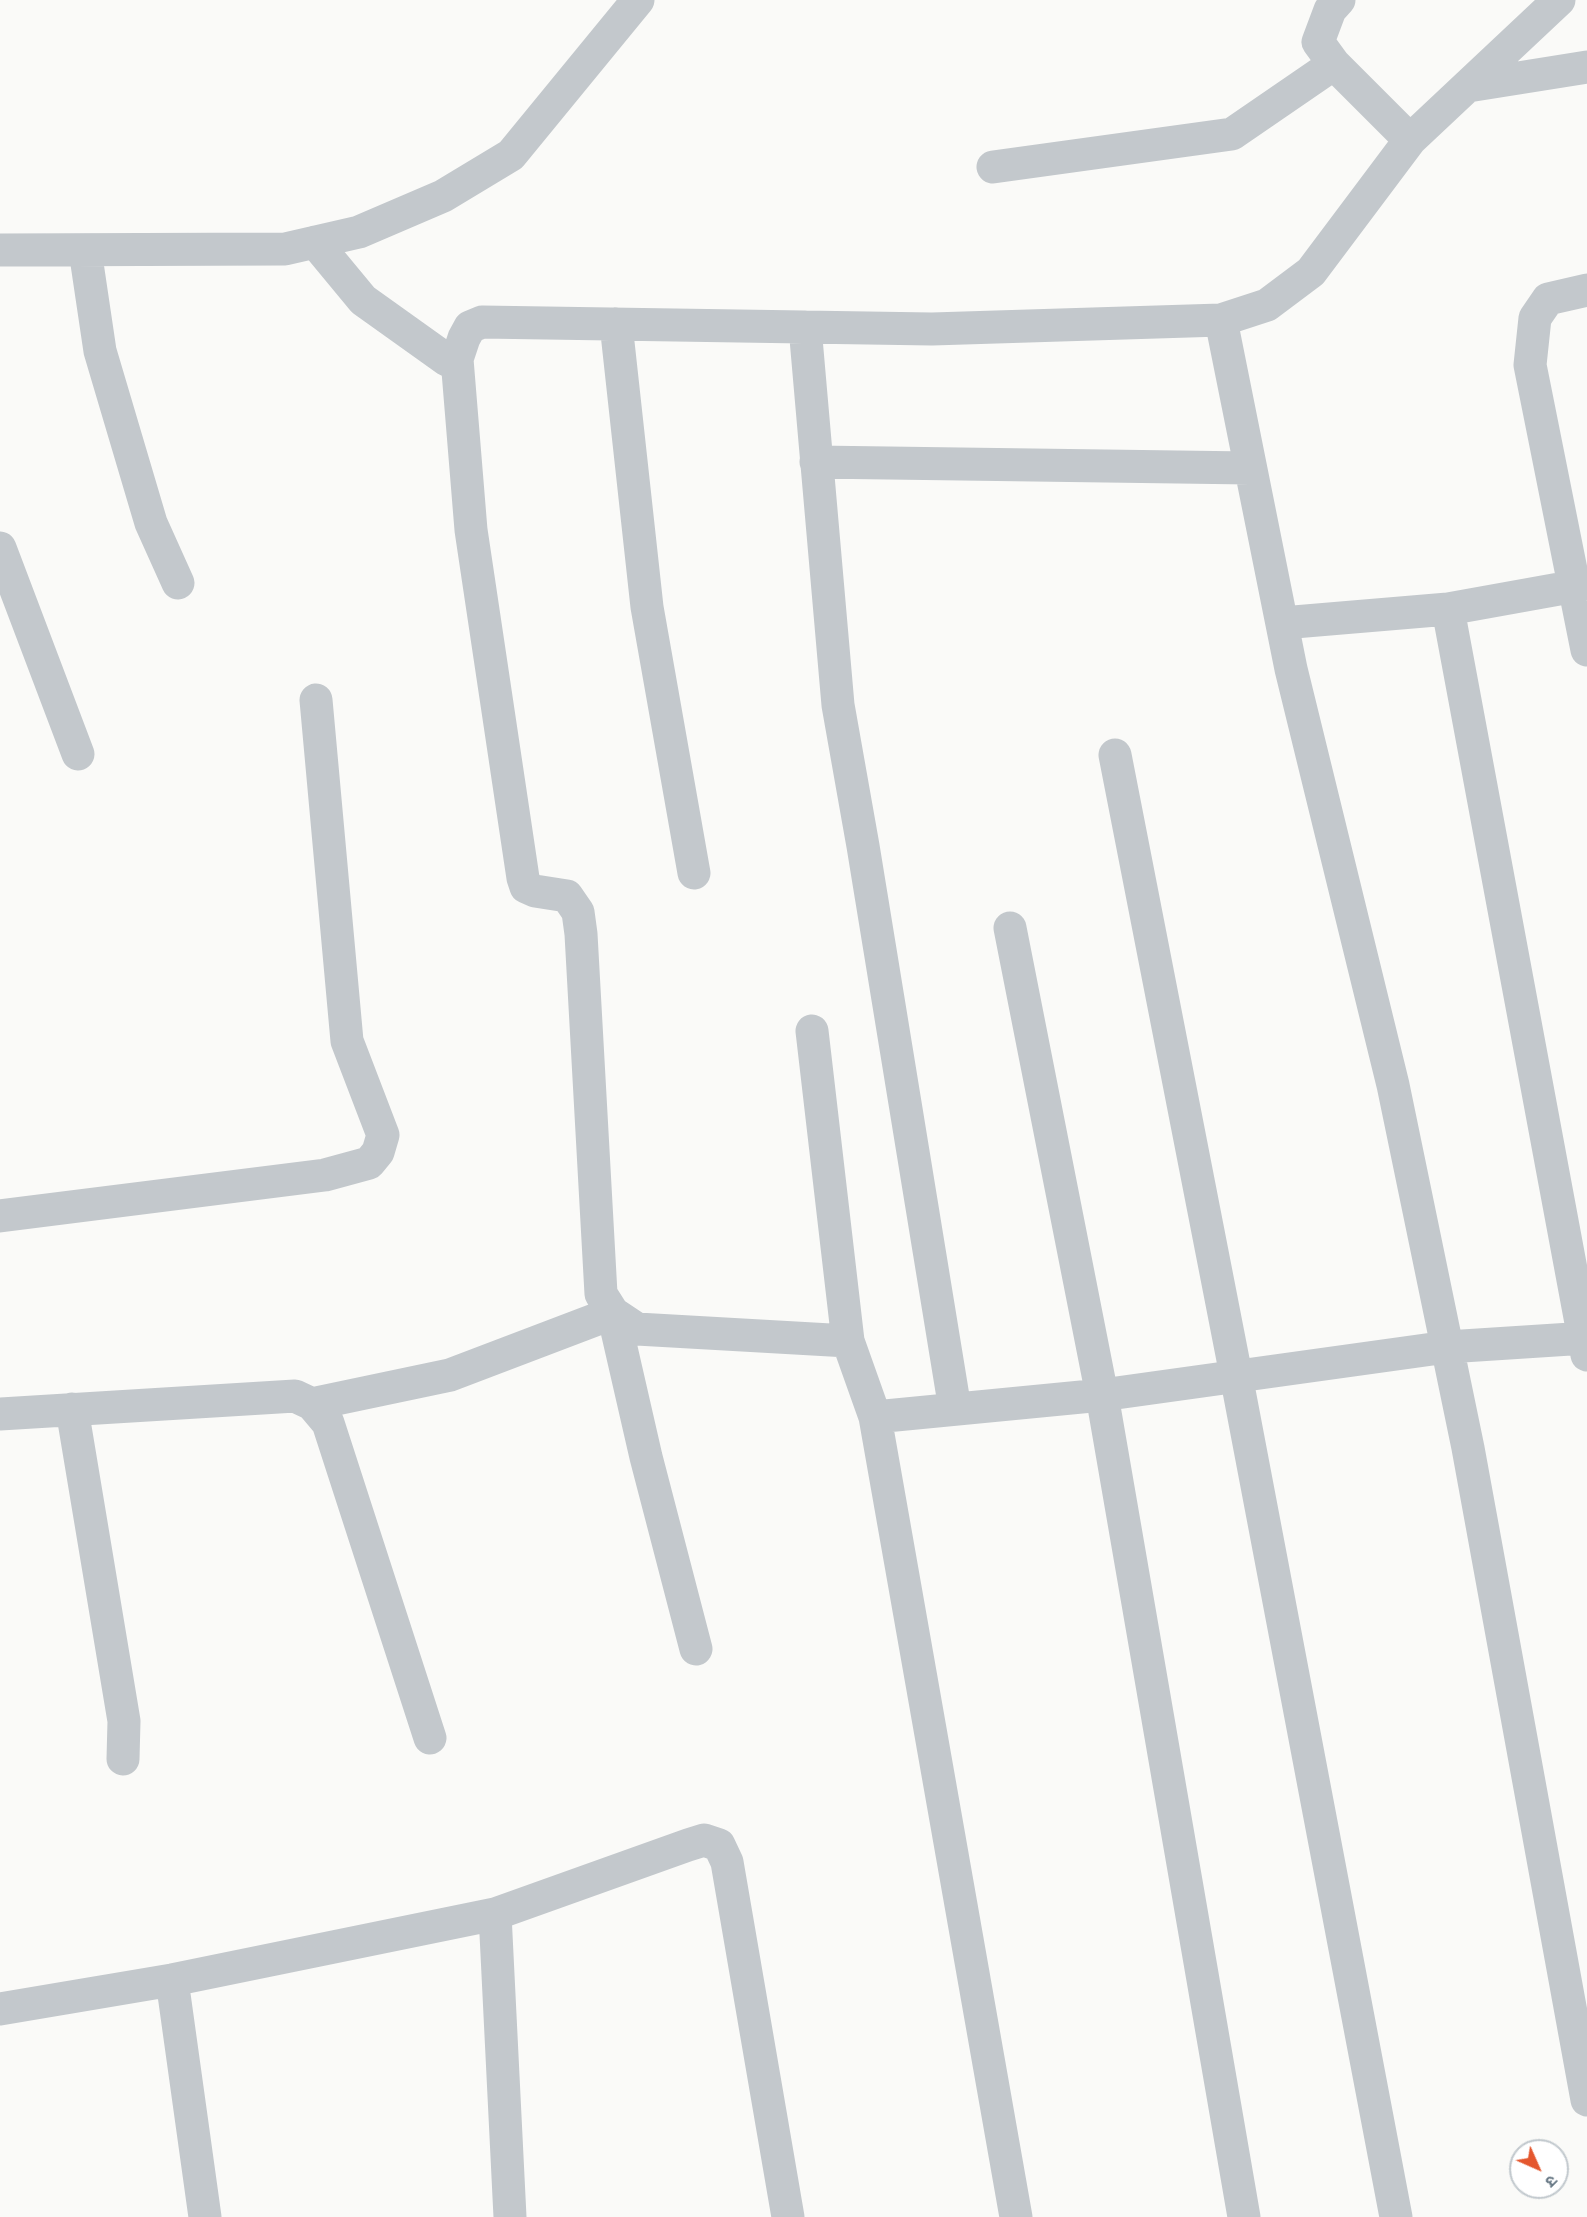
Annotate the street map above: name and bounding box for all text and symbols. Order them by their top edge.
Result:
north arrow [1509,2139,1569,2199]
text: उ [1541,2171,1561,2191]

